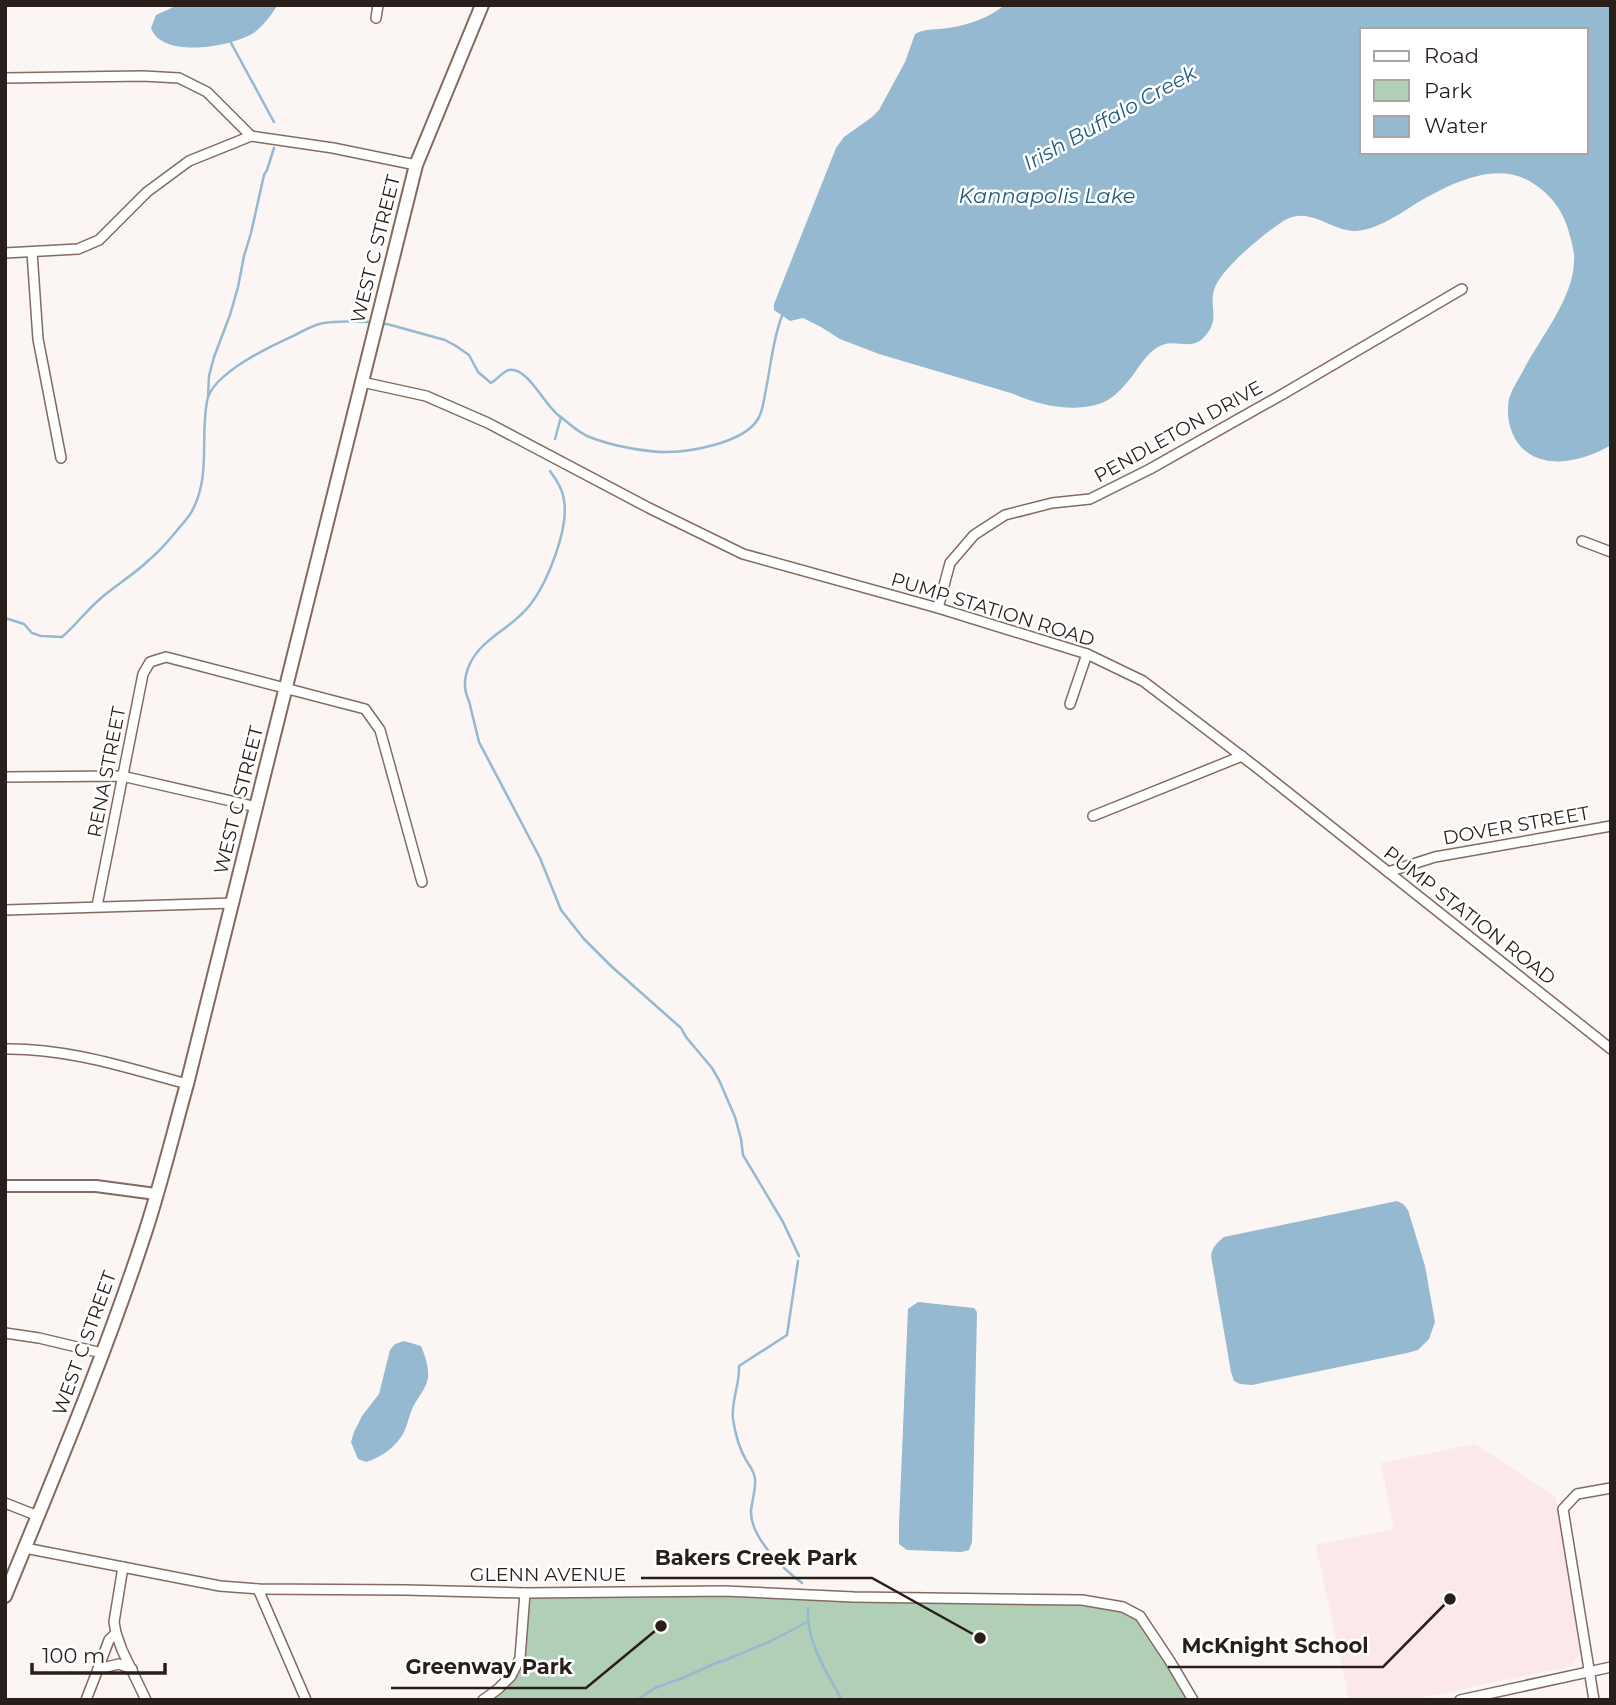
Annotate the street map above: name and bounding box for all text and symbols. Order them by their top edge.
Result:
legend [1360,28,1588,154]
text: Road [1424,43,1479,68]
water label: Irish Buffalo Creek [1019,59,1202,175]
text: Park [1424,78,1472,103]
text: Water [1424,113,1488,138]
street label: WEST C STREET [346,173,405,326]
water label: Kannapolis Lake [959,183,1135,208]
street label: PENDLETON DRIVE [1090,376,1266,487]
street label: PUMP STATION ROAD [888,568,1098,651]
street label: RENA STREET [83,705,130,840]
street label: WEST C STREET [209,724,268,877]
street label: DOVER STREET [1441,801,1591,850]
street label: PUMP STATION ROAD [1379,841,1560,990]
street label: WEST C STREET [48,1268,121,1418]
callout: Bakers Creek Park [641,1536,872,1578]
text: Bakers Creek Park [655,1545,858,1570]
street label: GLENN AVENUE [470,1563,626,1586]
callout: McKnight School [1168,1625,1383,1667]
scale bar [32,1632,164,1676]
text: McKnight School [1181,1633,1369,1658]
text: 100 m [42,1643,105,1668]
callout: Greenway Park [391,1646,586,1688]
text: Greenway Park [405,1654,573,1679]

